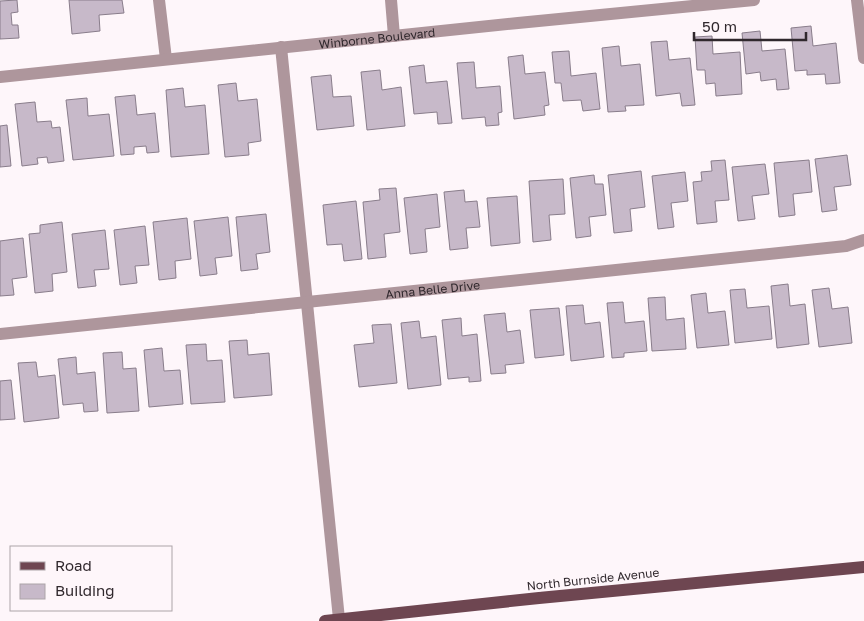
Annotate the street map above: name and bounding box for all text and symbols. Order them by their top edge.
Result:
scale bar [694,10,806,42]
text: 50 m [702,17,737,35]
street label: Winborne Boulevard [318,24,436,51]
street label: Anna Belle Drive [385,277,481,301]
legend [10,546,172,611]
text: Road [55,556,92,574]
street label: North Burnside Avenue [526,565,660,593]
text: Building [55,581,115,599]

